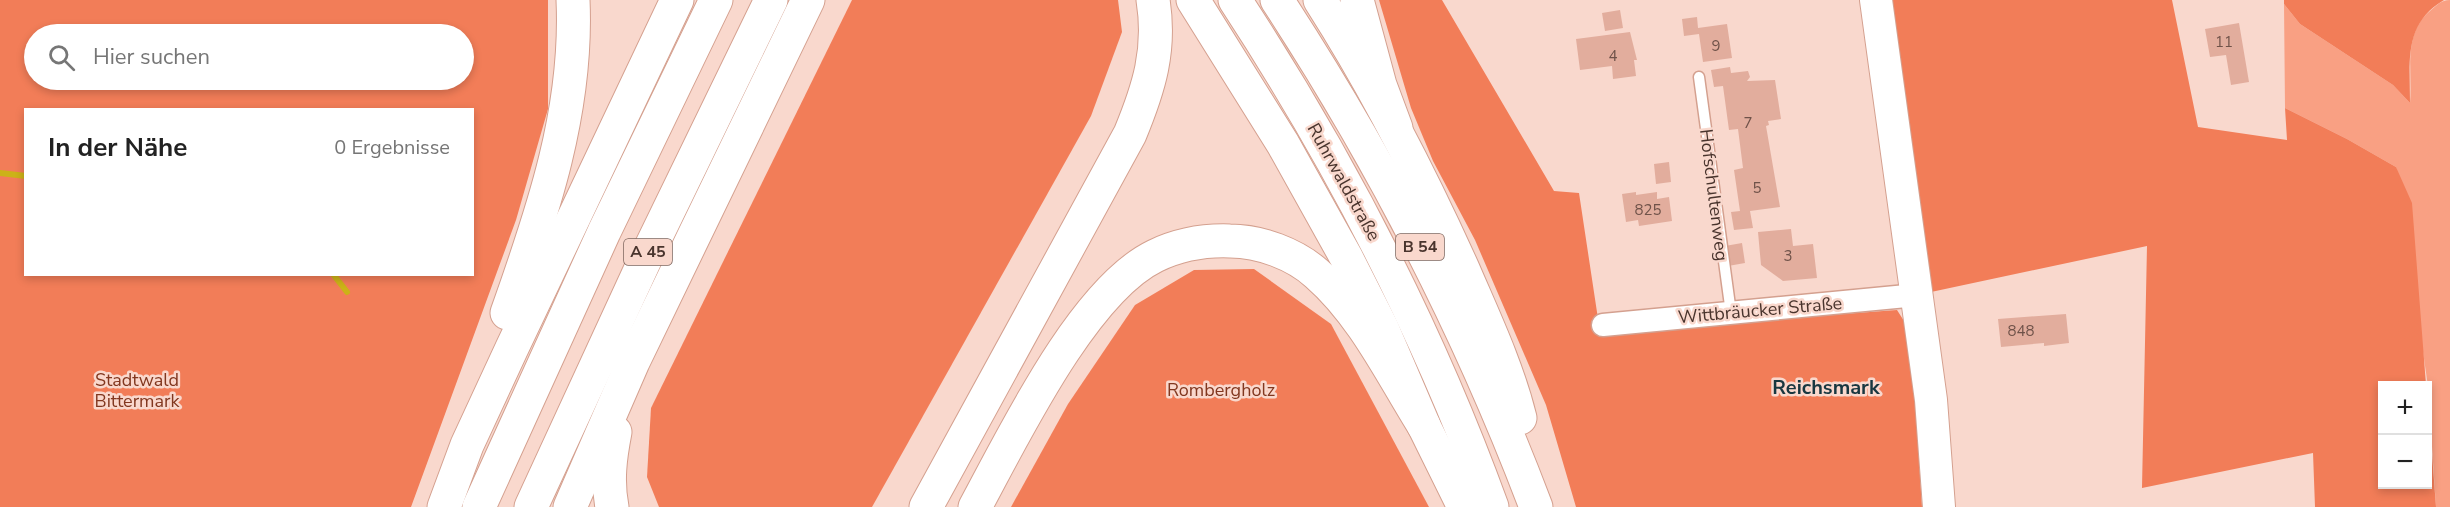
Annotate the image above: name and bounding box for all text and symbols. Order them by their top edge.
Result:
search box [24,24,474,90]
house number: 11 [2215,32,2233,52]
house number: 9 [1711,36,1721,56]
icon: search [45,41,78,74]
text: Hier suchen [93,42,210,72]
house number: 4 [1608,46,1618,66]
house number: 7 [1743,113,1753,133]
street label: Ruhrwaldstraße [1302,119,1386,245]
street label: Hofschultenweg [1694,128,1734,262]
text: In der Nähe [48,130,187,165]
text: 0 Ergebnisse [334,134,450,161]
house number: 5 [1752,178,1762,198]
house number: 825 [1634,200,1662,220]
road number: B 54 [1396,234,1444,260]
road number: A 45 [624,239,672,265]
house number: 3 [1783,246,1793,266]
street label: Wittbräucker Straße [1677,291,1843,329]
house number: 848 [2007,321,2035,341]
park label: Stadtwald Bittermark [94,368,181,413]
district label: Reichsmark [1772,374,1881,401]
park label: Rombergholz [1167,378,1275,402]
map controls [2378,381,2432,489]
button: + [2378,381,2432,435]
button: − [2378,435,2432,489]

